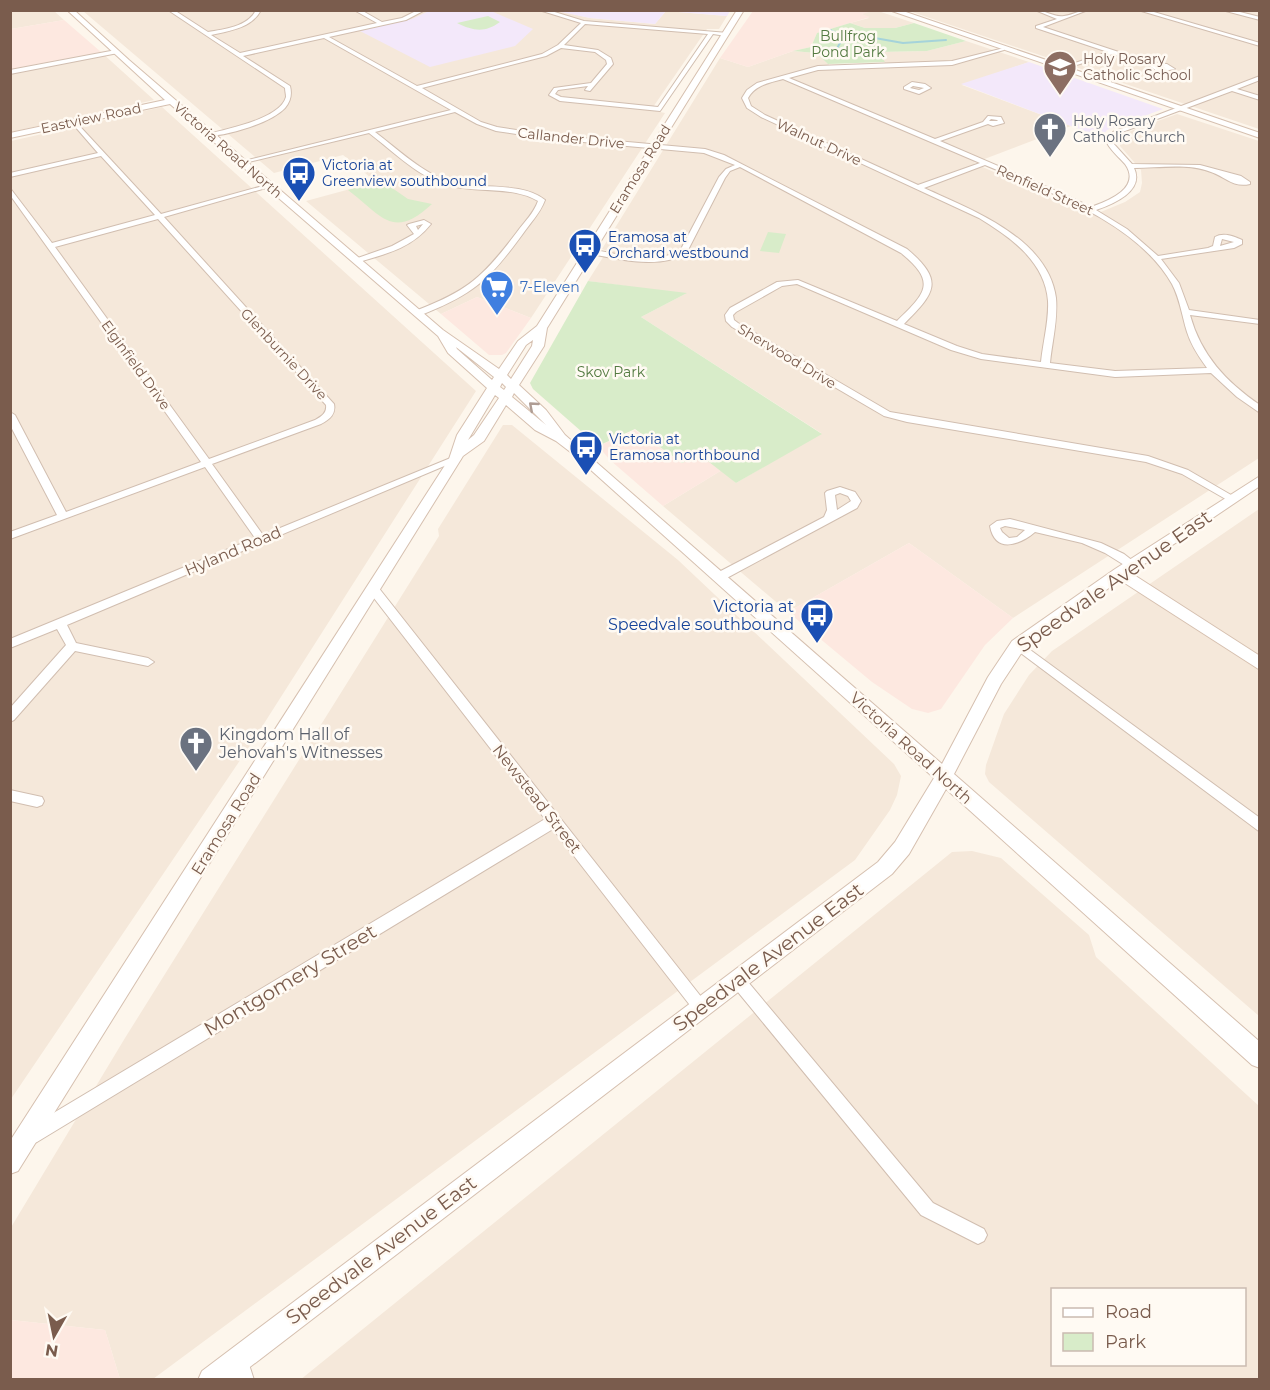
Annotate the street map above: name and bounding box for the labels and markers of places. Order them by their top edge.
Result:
school or university icon: Holy Rosary Catholic School [1042,49,1078,96]
place label: Holy Rosary Catholic School [1083,50,1191,84]
church icon: Holy Rosary Catholic Church [1032,111,1068,158]
place label: Holy Rosary Catholic Church [1073,112,1186,146]
bus stop icon: Victoria at Greenview southbound [281,155,317,202]
place label: Victoria at Greenview southbound [322,156,487,190]
bus stop icon: Eramosa at Orchard westbound [567,227,603,274]
place label: Eramosa at Orchard westbound [608,228,749,262]
supermarket icon: 7-Eleven [479,269,515,316]
place label: 7-Eleven [520,278,580,296]
bus stop icon: Victoria at Eramosa northbound [568,429,604,476]
place label: Victoria at Eramosa northbound [609,430,760,464]
place label: Victoria at Speedvale southbound [608,597,795,634]
bus stop icon: Victoria at Speedvale southbound [799,597,835,644]
church icon: Kingdom Hall of Jehovah's Witnesses [178,725,214,772]
place label: Kingdom Hall of Jehovah's Witnesses [218,725,383,762]

